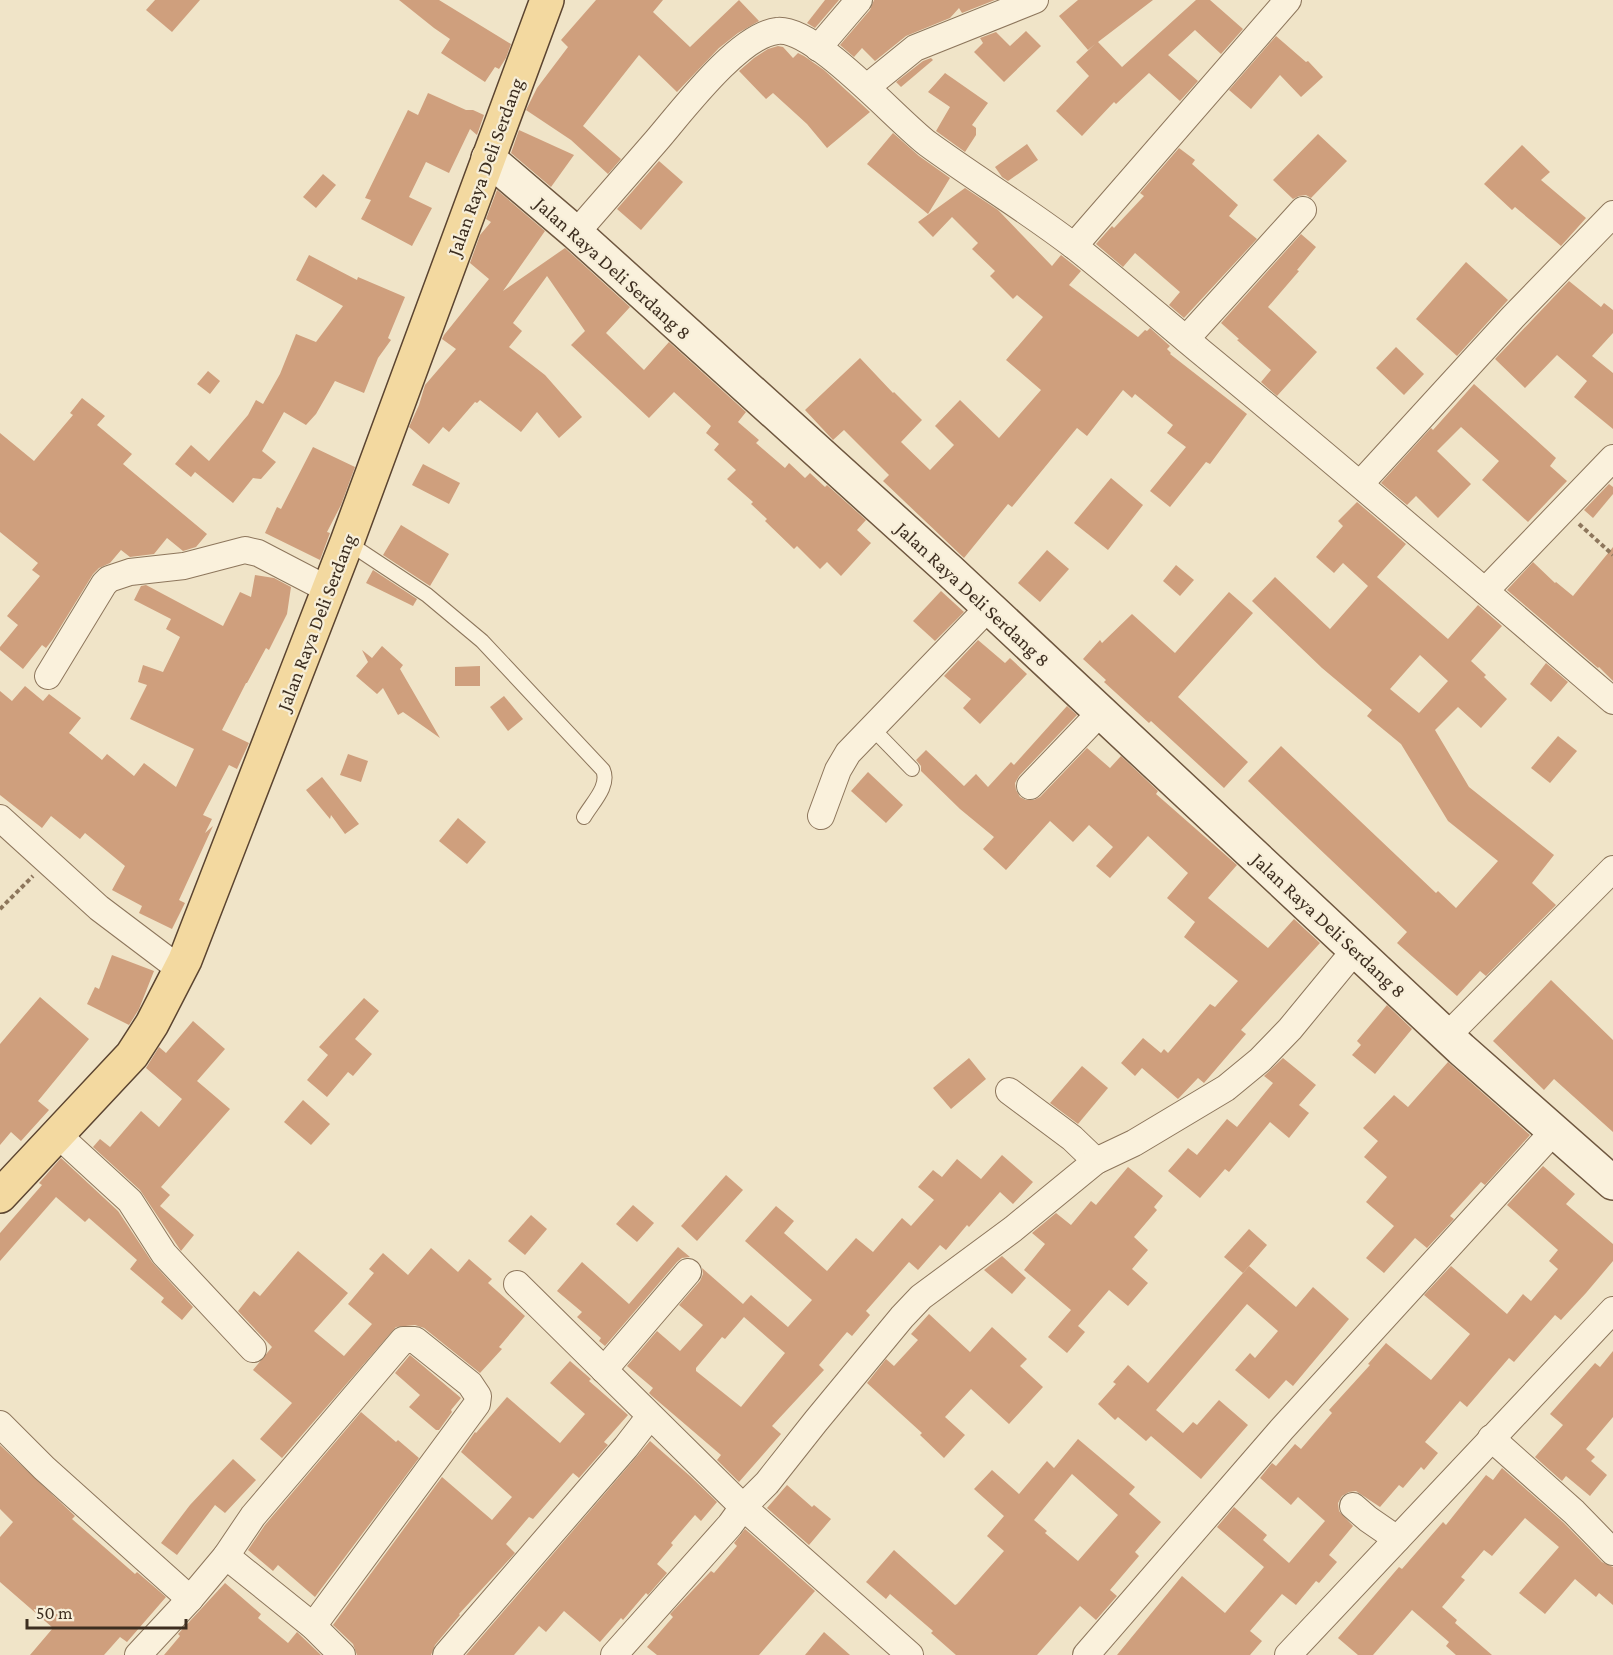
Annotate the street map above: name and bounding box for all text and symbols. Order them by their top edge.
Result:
street label: Jalan Raya Deli Serdang [442,75,528,261]
street label: Jalan Raya Deli Serdang 8 [528,191,696,345]
street label: Jalan Raya Deli Serdang 8 [889,516,1054,672]
street label: Jalan Raya Deli Serdang [271,530,361,716]
street label: Jalan Raya Deli Serdang 8 [1245,847,1410,1003]
scale bar [27,1592,186,1630]
text: 50 m [36,1603,73,1623]

